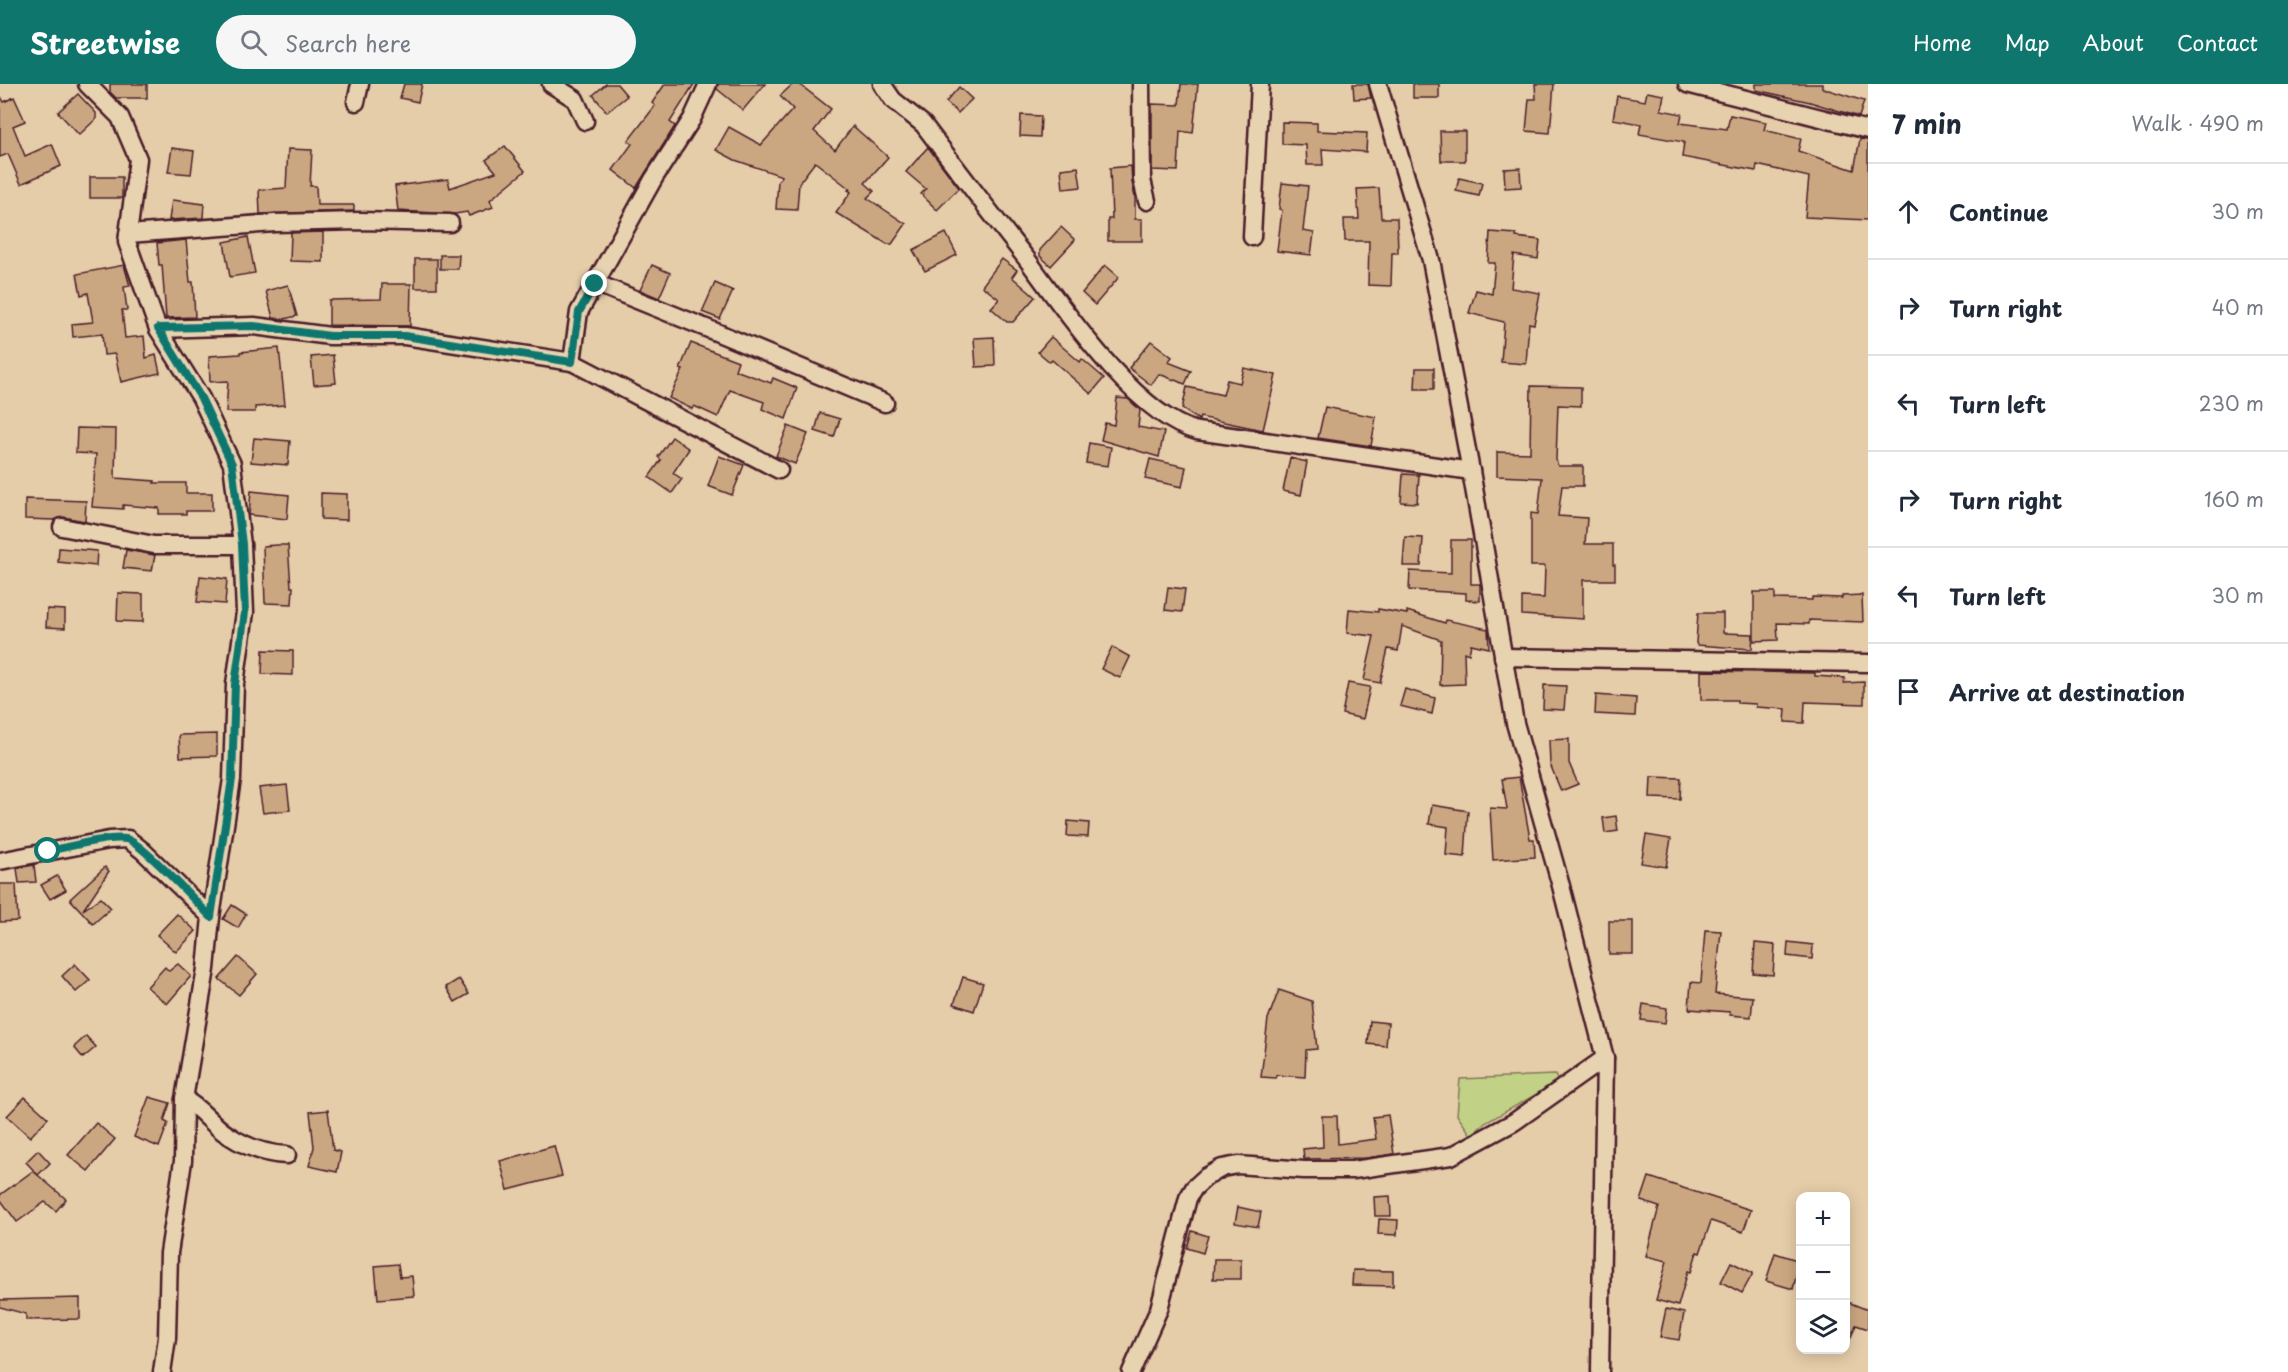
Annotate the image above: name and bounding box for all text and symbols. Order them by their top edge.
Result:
search box [216,15,636,69]
text: Streetwise [30,21,180,64]
icon: search [237,26,270,59]
text: Search here [285,26,411,59]
text: Home [1913,26,1972,58]
text: Map [2005,26,2050,58]
text: About [2083,26,2144,58]
text: Contact [2177,26,2258,58]
text: 7 min [1892,104,1962,143]
text: Walk · 490 m [2131,108,2264,138]
icon: ahead [1892,195,1925,228]
text: Continue [1949,195,2048,228]
text: 30 m [2211,196,2264,226]
route end [581,270,607,296]
icon: right [1892,291,1925,324]
text: Turn right [1949,291,2062,324]
text: 40 m [2212,292,2264,322]
icon: left [1892,387,1925,420]
text: Turn left [1949,387,2046,420]
text: 230 m [2199,388,2264,418]
icon: right [1892,483,1925,516]
text: Turn right [1949,483,2062,516]
text: 160 m [2204,484,2264,514]
icon: left [1892,579,1925,612]
text: Turn left [1949,579,2046,612]
text: 30 m [2211,580,2264,610]
icon: arrive [1892,675,1925,708]
text: Arrive at destination [1949,675,2185,708]
route start [34,837,60,863]
map controls [1796,1192,1850,1354]
button: + [1796,1192,1850,1246]
button: − [1796,1246,1850,1300]
button: layers [1796,1300,1850,1354]

